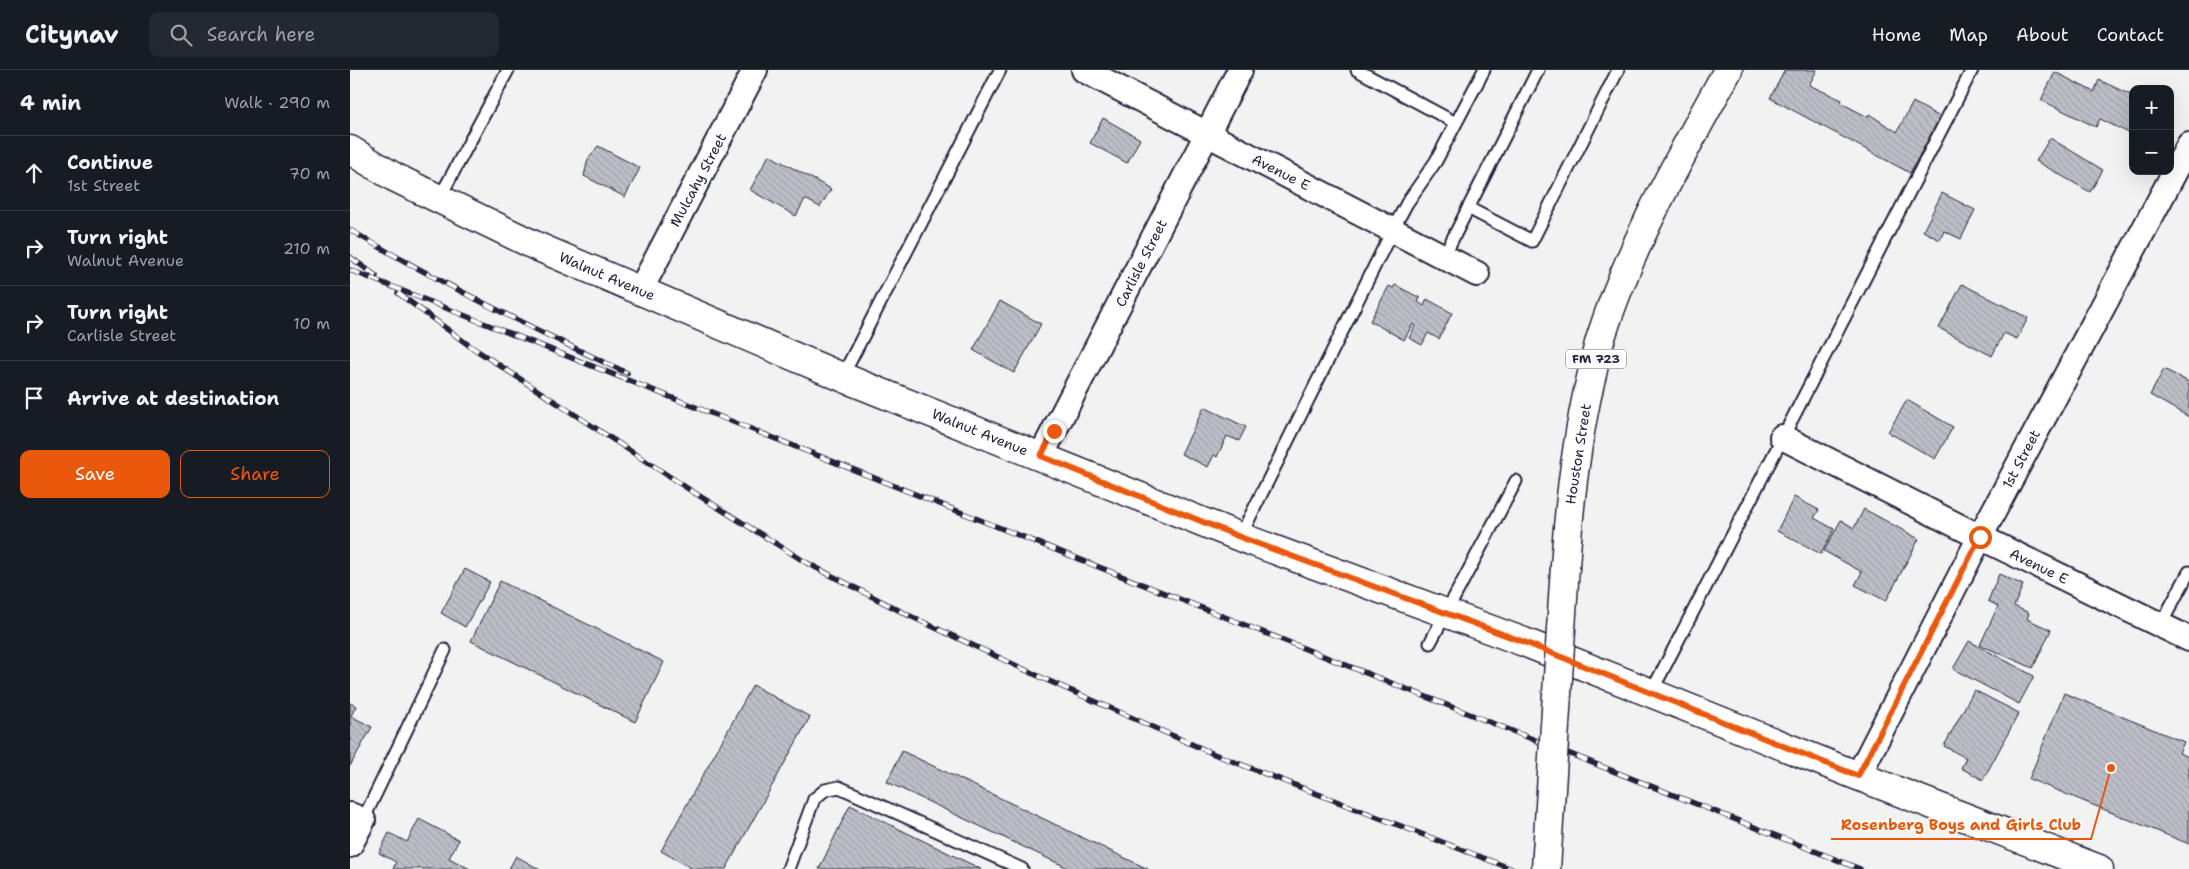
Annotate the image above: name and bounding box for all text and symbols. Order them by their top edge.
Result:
search box [149,12,499,57]
text: Citynav [25,19,119,51]
icon: search [167,21,195,49]
text: Search here [207,22,315,47]
text: Home [1872,23,1921,47]
text: Map [1949,23,1988,47]
text: About [2016,23,2069,47]
text: Contact [2097,23,2164,47]
map controls [2129,85,2174,175]
button: + [2129,85,2174,130]
text: 4 min [20,89,81,117]
text: Walk · 290 m [224,92,330,113]
street label: Mulcahy Street [666,130,730,230]
button: − [2129,130,2174,175]
text: Continue [67,150,153,175]
street label: Avenue E [1249,150,1313,194]
icon: ahead [20,159,48,187]
text: 70 m [289,163,330,184]
text: 1st Street [67,175,140,196]
street label: Carlisle Street [1111,216,1171,310]
text: Turn right [67,225,168,250]
icon: right [20,234,48,262]
text: 210 m [283,238,330,259]
street label: Walnut Avenue [556,248,658,304]
text: Walnut Avenue [67,250,184,271]
text: Turn right [67,300,168,325]
icon: right [20,309,48,337]
text: 10 m [293,313,330,334]
text: Carlisle Street [67,325,176,346]
road number: FM 723 [1566,350,1626,368]
icon: arrive [20,384,48,412]
text: Arrive at destination [67,386,279,411]
street label: Houston Street [1561,402,1595,506]
street label: Walnut Avenue [929,404,1031,460]
route end [1043,420,1066,443]
street label: 1st Street [1998,427,2044,491]
button: Save [20,450,170,498]
button: Share [180,450,330,498]
route start [1969,526,1992,549]
street label: Avenue E [2007,544,2071,588]
callout: Rosenberg Boys and Girls Club [1831,809,2091,839]
text: Rosenberg Boys and Girls Club [1841,815,2081,835]

